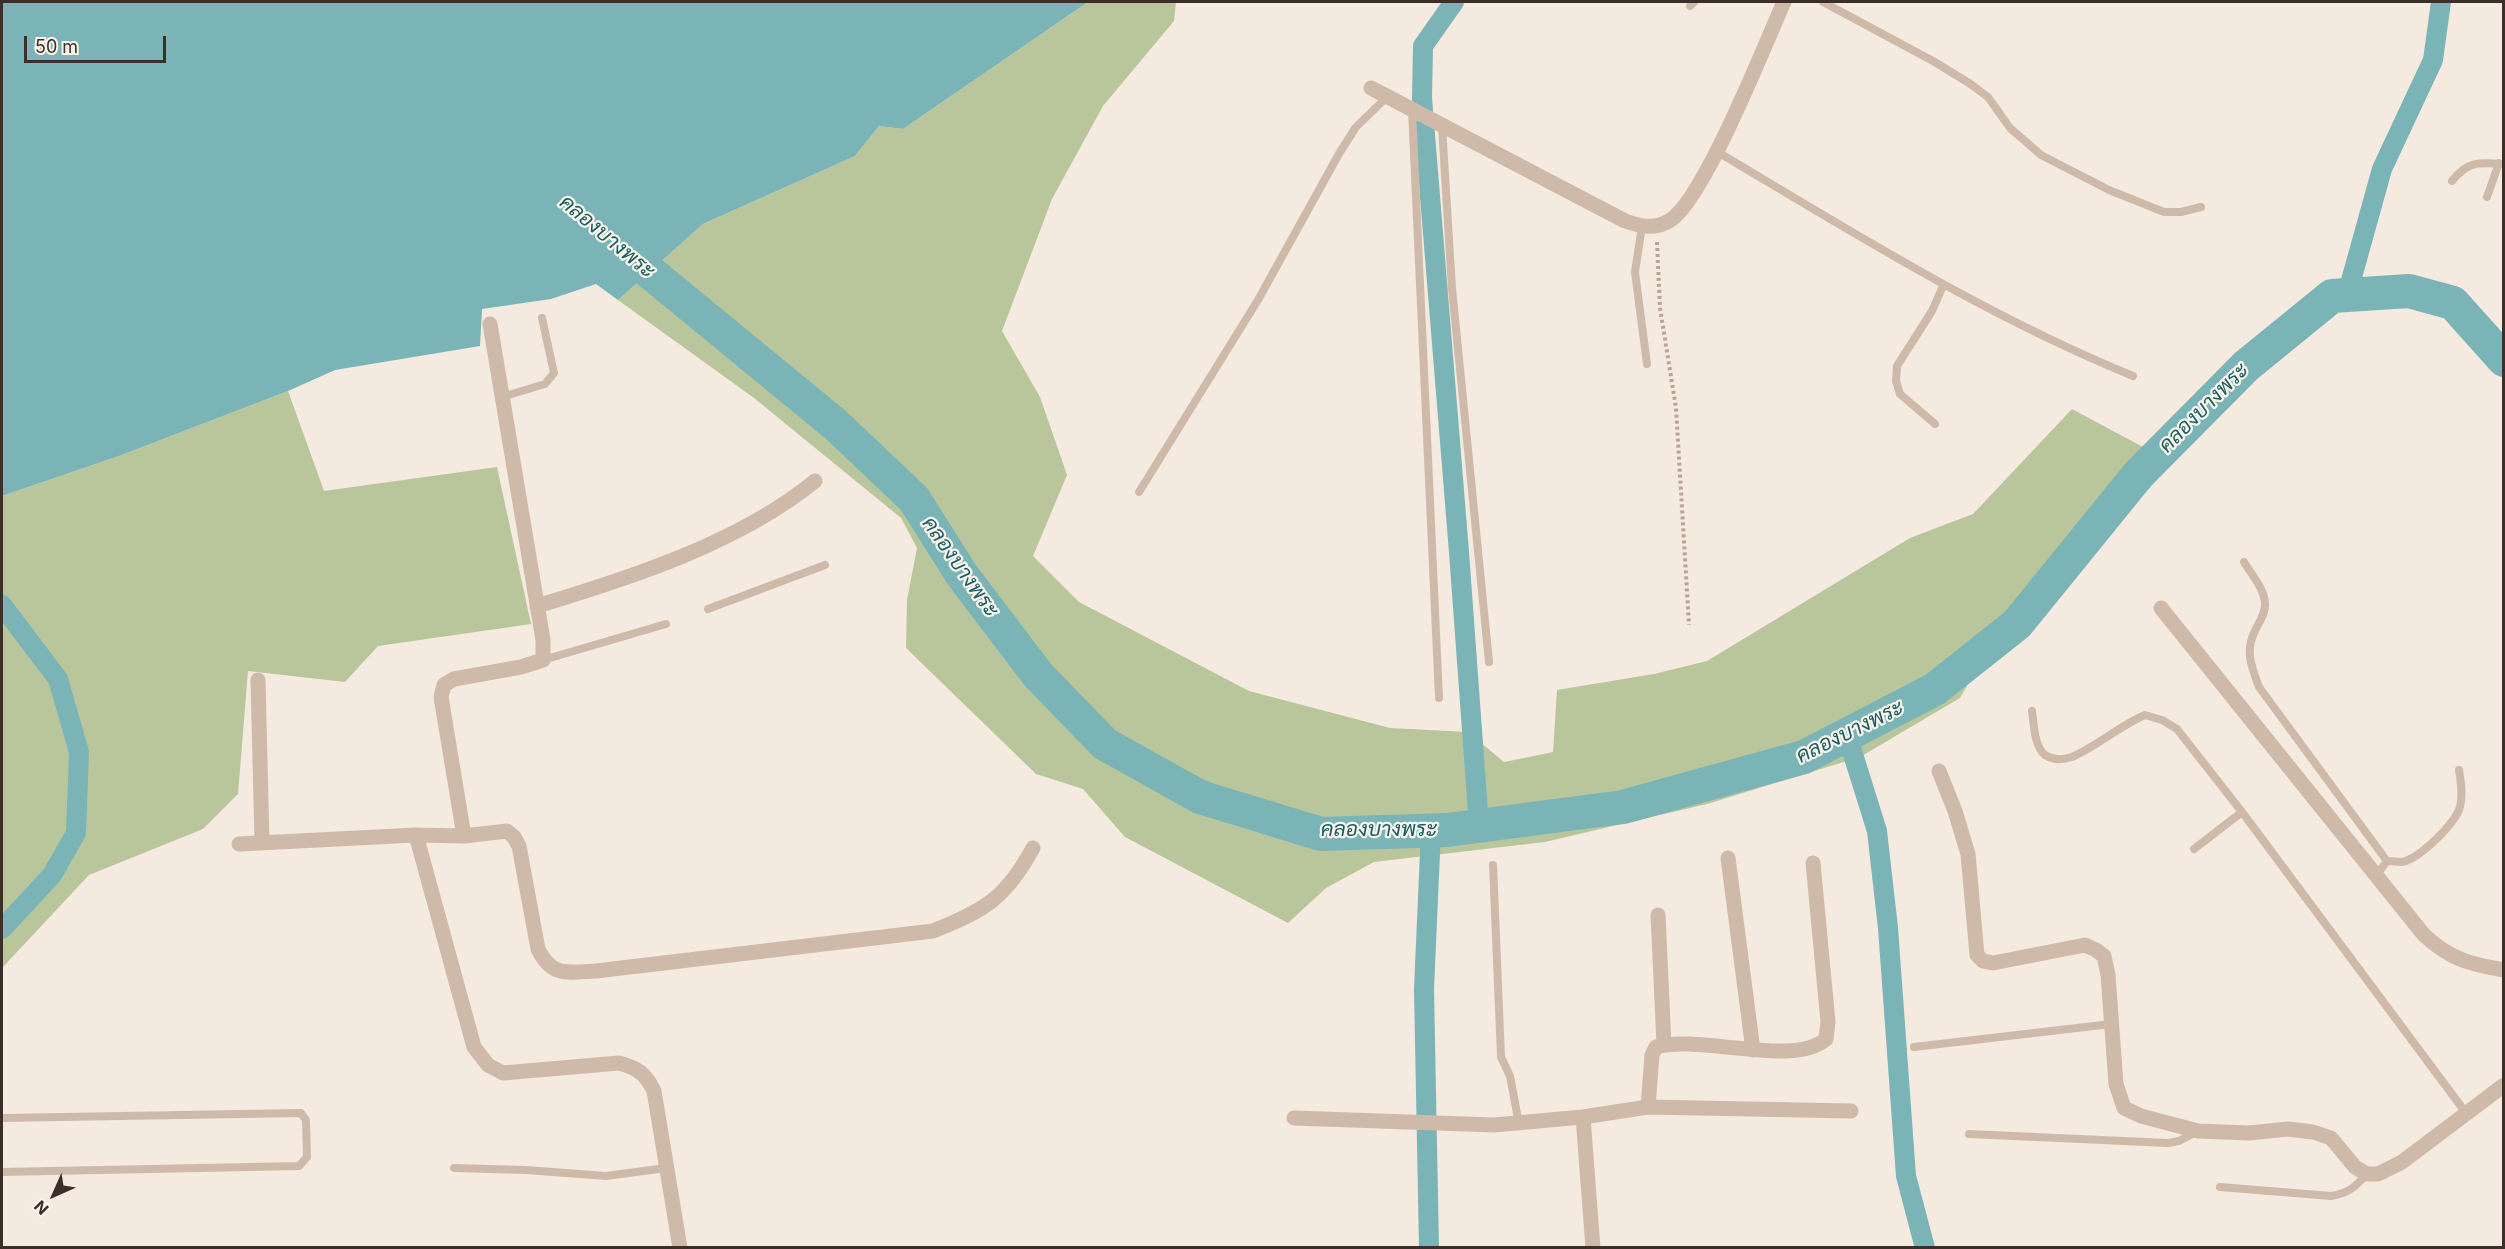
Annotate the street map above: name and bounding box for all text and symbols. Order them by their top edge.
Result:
scale bar [27,24,170,62]
text: 50 m [35,36,78,57]
water label: คลองบางพระ [554,190,660,284]
water label: คลองบางพระ [2154,358,2254,458]
water label: คลองบางพระ [916,512,1004,622]
water label: คลองบางพระ [1792,695,1908,769]
water label: คลองบางพระ [1321,817,1437,843]
north arrow [24,1165,84,1225]
text: N [30,1196,53,1219]

